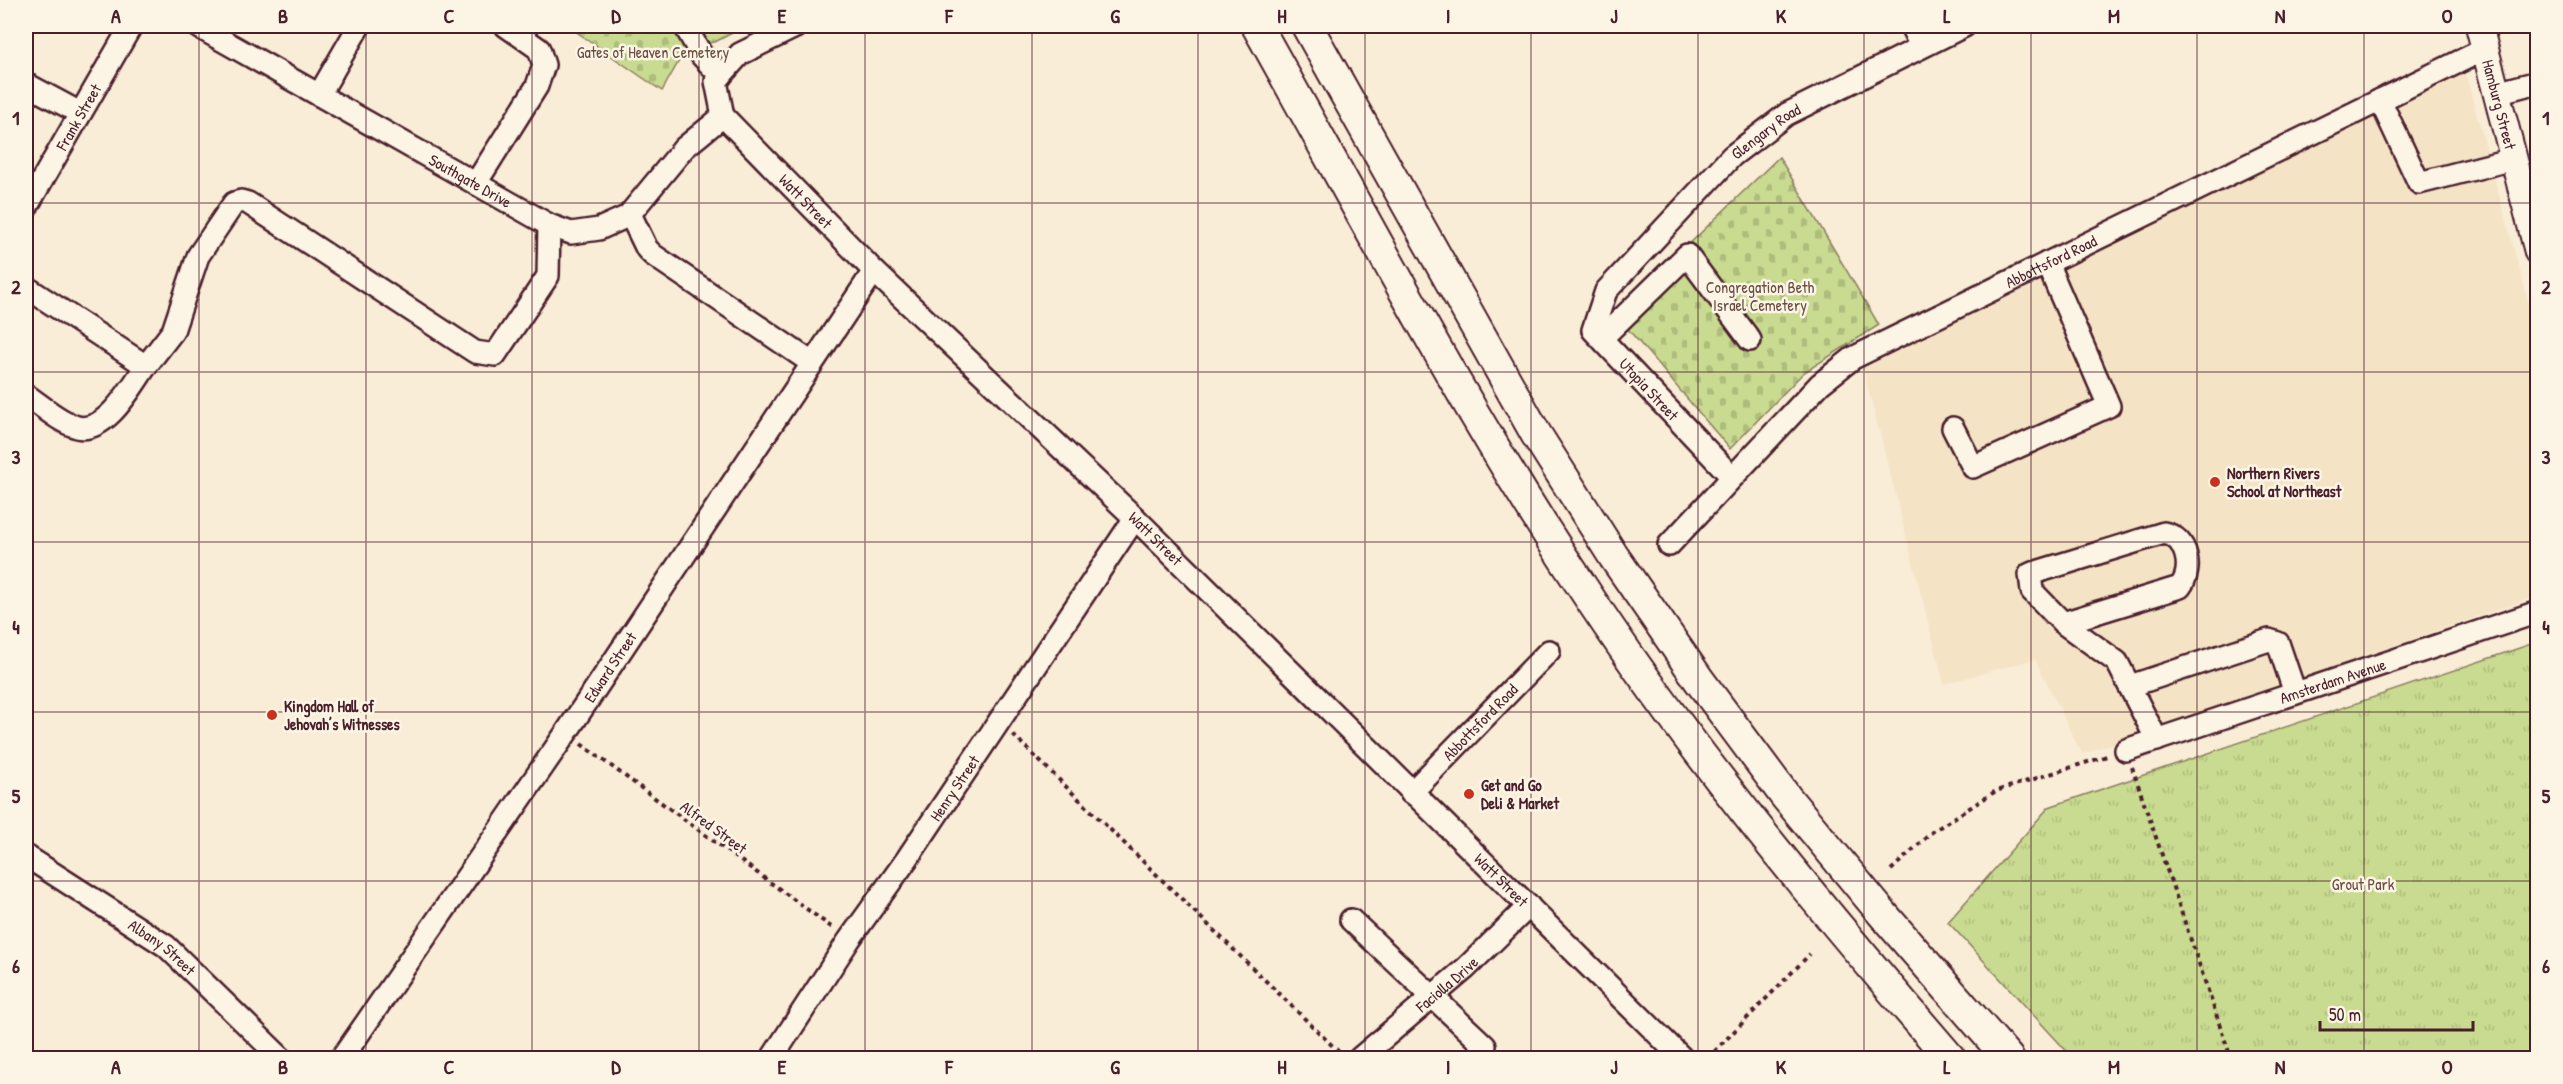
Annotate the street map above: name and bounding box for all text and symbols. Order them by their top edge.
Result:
text: A [111,2,121,29]
text: B [278,2,288,29]
text: C [444,2,455,29]
text: D [611,2,621,29]
text: E [778,2,787,29]
text: F [944,2,954,29]
text: G [1110,2,1120,29]
text: H [1277,2,1287,29]
text: I [1446,2,1450,29]
text: J [1610,2,1618,29]
text: K [1776,2,1787,29]
text: L [1943,2,1951,29]
text: M [2108,2,2120,29]
text: N [2275,2,2286,29]
text: O [2441,2,2453,29]
park label: Gates of Heaven Cemetery [577,41,729,63]
street label: Hamburg Street [2477,57,2522,152]
street label: Frank Street [50,79,107,155]
street label: Glengary Road [1726,98,1804,164]
text: 1 [12,104,20,131]
text: 1 [2542,104,2550,131]
street label: Southgate Drive [425,148,516,213]
street label: Watt Street [774,169,838,233]
street label: Abbottsford Road [2001,230,2100,293]
text: 2 [11,273,21,300]
text: 2 [2541,273,2551,300]
park label: Congregation Beth Israel Cemetery [1706,276,1815,316]
street label: Utopia Street [1614,353,1684,426]
text: 3 [12,443,21,470]
text: 3 [2542,443,2551,470]
place label: Northern Rivers School at Northeast [2227,462,2342,502]
marker: Northern Rivers School at Northeast [2208,475,2222,489]
street label: Watt Street [1124,506,1188,570]
text: 4 [12,613,20,640]
text: 4 [2542,613,2550,640]
street label: Edward Street [579,627,642,707]
street label: Amsterdam Avenue [2277,653,2389,709]
street label: Abbottsford Road [1438,679,1522,765]
place label: Kingdom Hall of Jehovah’s Witnesses [284,695,400,735]
marker: Kingdom Hall of Jehovah’s Witnesses [265,708,279,722]
street label: Henry Street [925,750,985,825]
place label: Get and Go Deli & Market [1481,774,1560,814]
text: 5 [12,782,21,809]
text: 5 [2542,782,2551,809]
marker: Get and Go Deli & Market [1462,787,1476,801]
street label: Alfred Street [676,795,752,859]
street label: Watt Street [1469,848,1534,912]
park label: Grout Park [2332,873,2395,895]
street label: Albany Street [124,914,201,980]
street label: Faciolla Drive [1410,951,1483,1018]
text: 6 [12,952,20,979]
text: 6 [2542,952,2550,979]
scale bar [2320,994,2473,1032]
text: 50 m [2329,1002,2361,1027]
text: A [111,1053,121,1080]
text: B [278,1053,288,1080]
text: C [444,1053,455,1080]
text: D [611,1053,621,1080]
text: E [778,1053,787,1080]
text: F [944,1053,954,1080]
text: G [1110,1053,1120,1080]
text: H [1277,1053,1287,1080]
text: I [1446,1053,1450,1080]
text: J [1610,1053,1618,1080]
text: K [1776,1053,1787,1080]
text: L [1943,1053,1951,1080]
text: M [2108,1053,2120,1080]
text: N [2275,1053,2286,1080]
text: O [2441,1053,2453,1080]

